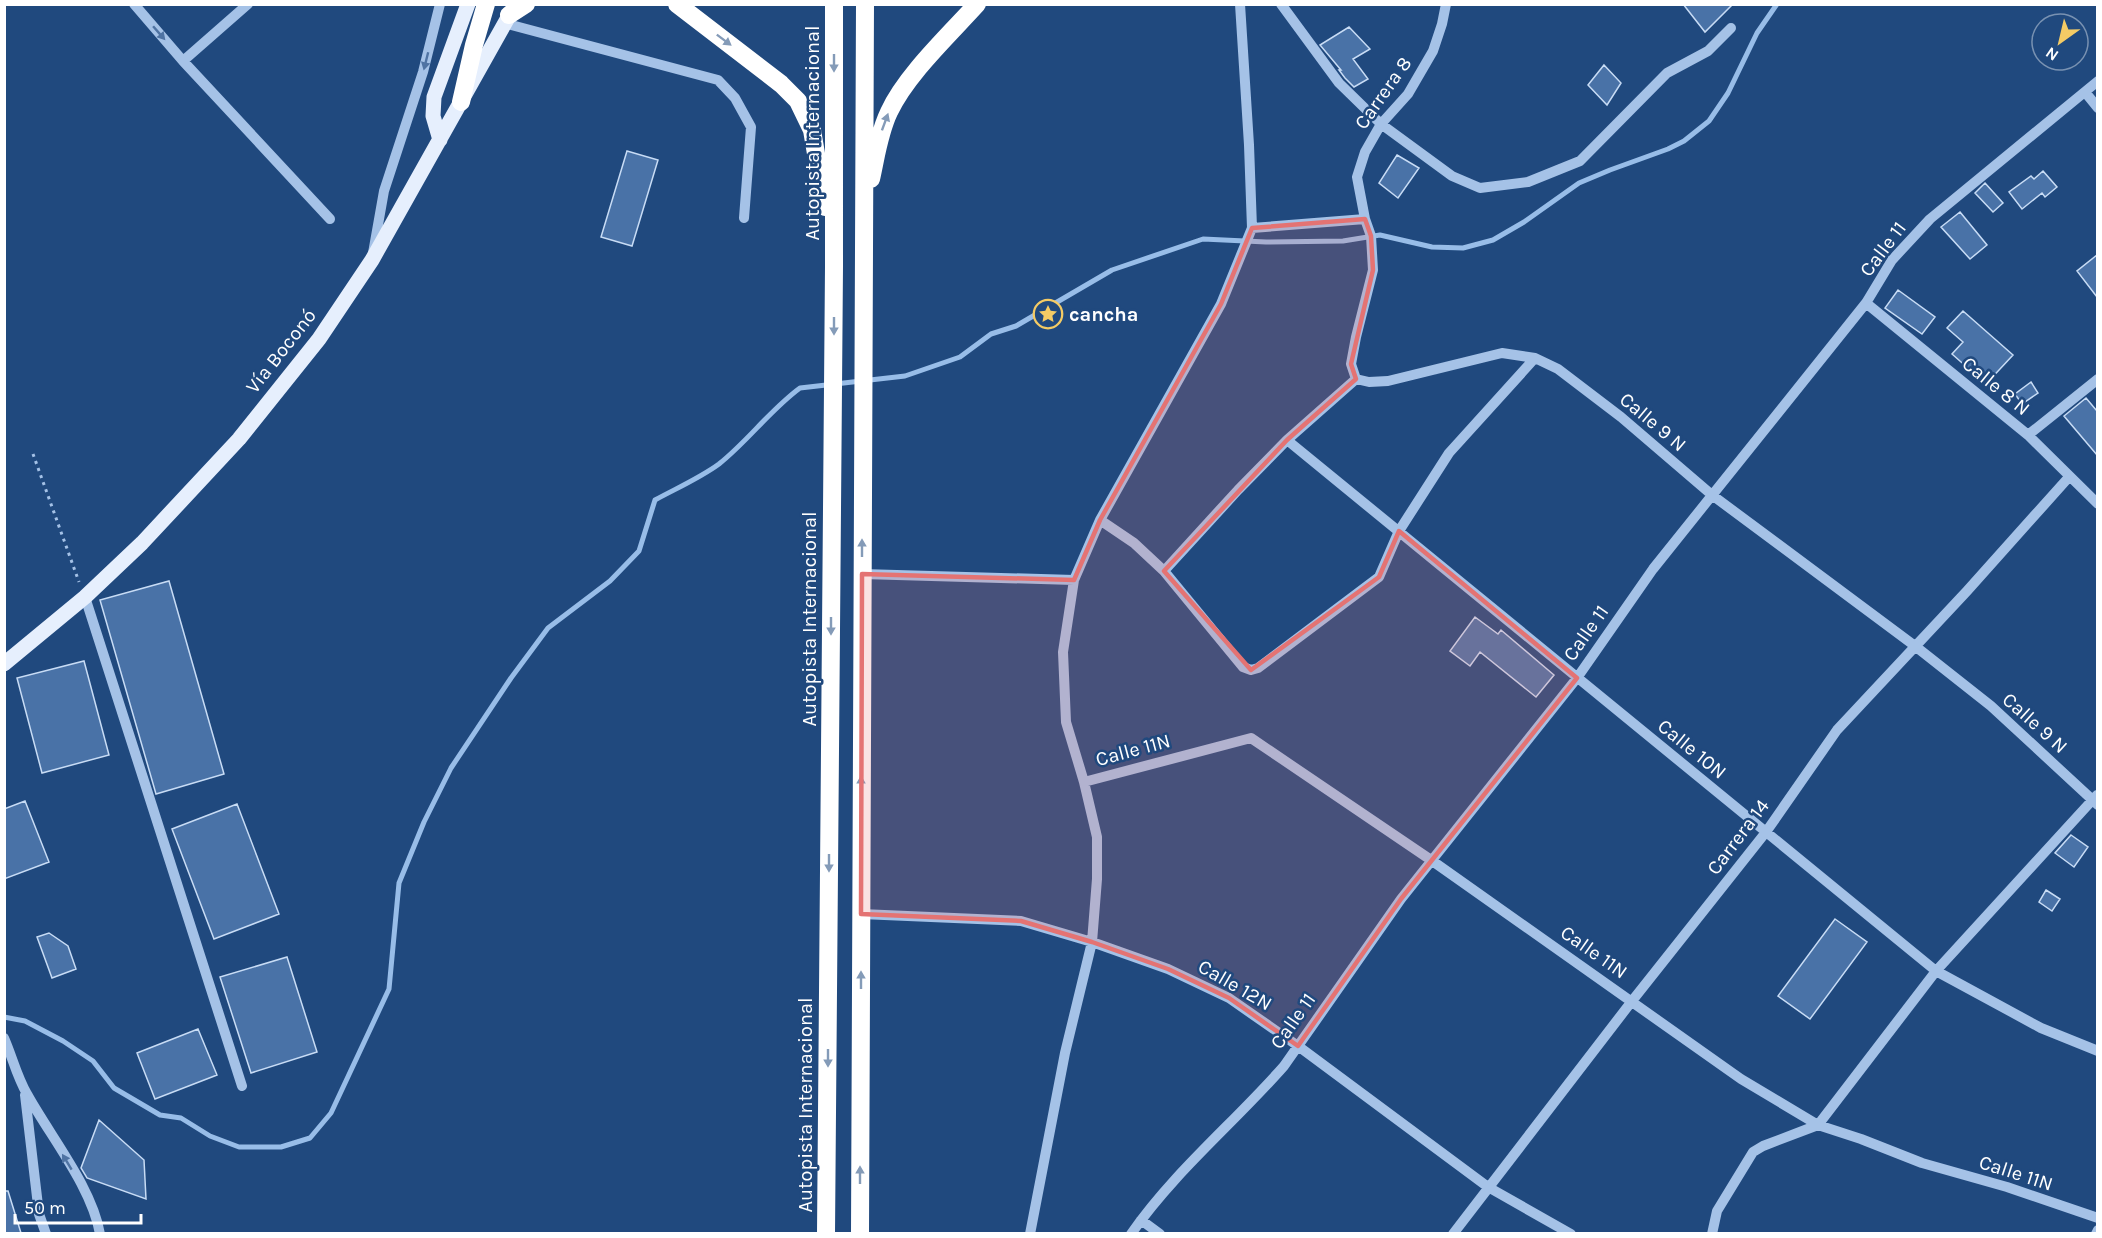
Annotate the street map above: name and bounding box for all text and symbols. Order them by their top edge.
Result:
north arrow [2030,12,2090,72]
one-way arrow [152,25,165,41]
street label: Autopista Internacional [801,25,824,241]
one-way arrow [715,34,731,46]
text: N [2042,43,2062,65]
one-way arrow [420,52,430,70]
street label: Carrera 8 [1350,52,1416,134]
one-way arrow [829,53,839,72]
one-way arrow [881,112,891,130]
street label: Calle 11 [1855,217,1911,281]
place icon: cancha [1032,298,1064,330]
place label: cancha [1069,303,1139,326]
street label: Vía Boconó [241,304,321,398]
one-way arrow [829,316,839,335]
street label: Calle 8 N [1958,352,2034,420]
street label: Calle 9 N [1615,388,1691,456]
street label: Autopista Internacional [798,511,821,727]
one-way arrow [857,539,867,558]
street label: Calle 11 [1559,601,1613,665]
one-way arrow [826,616,836,635]
street label: Calle 9 N [1998,688,2072,758]
street label: Calle 10N [1653,714,1731,784]
street label: Calle 11N [1093,729,1173,771]
one-way arrow [856,776,866,795]
street label: Carrera 14 [1702,795,1774,879]
one-way arrow [824,853,834,872]
street label: Calle 11N [1556,921,1632,983]
street label: Calle 12N [1194,955,1276,1015]
one-way arrow [856,971,866,990]
street label: Calle 11 [1266,989,1320,1053]
street label: Autopista Internacional [794,997,817,1213]
one-way arrow [823,1048,832,1067]
street label: Calle 11N [1976,1150,2056,1196]
one-way arrow [62,1154,73,1170]
one-way arrow [855,1166,865,1185]
scale bar [15,1187,141,1225]
text: 50 m [24,1197,66,1219]

